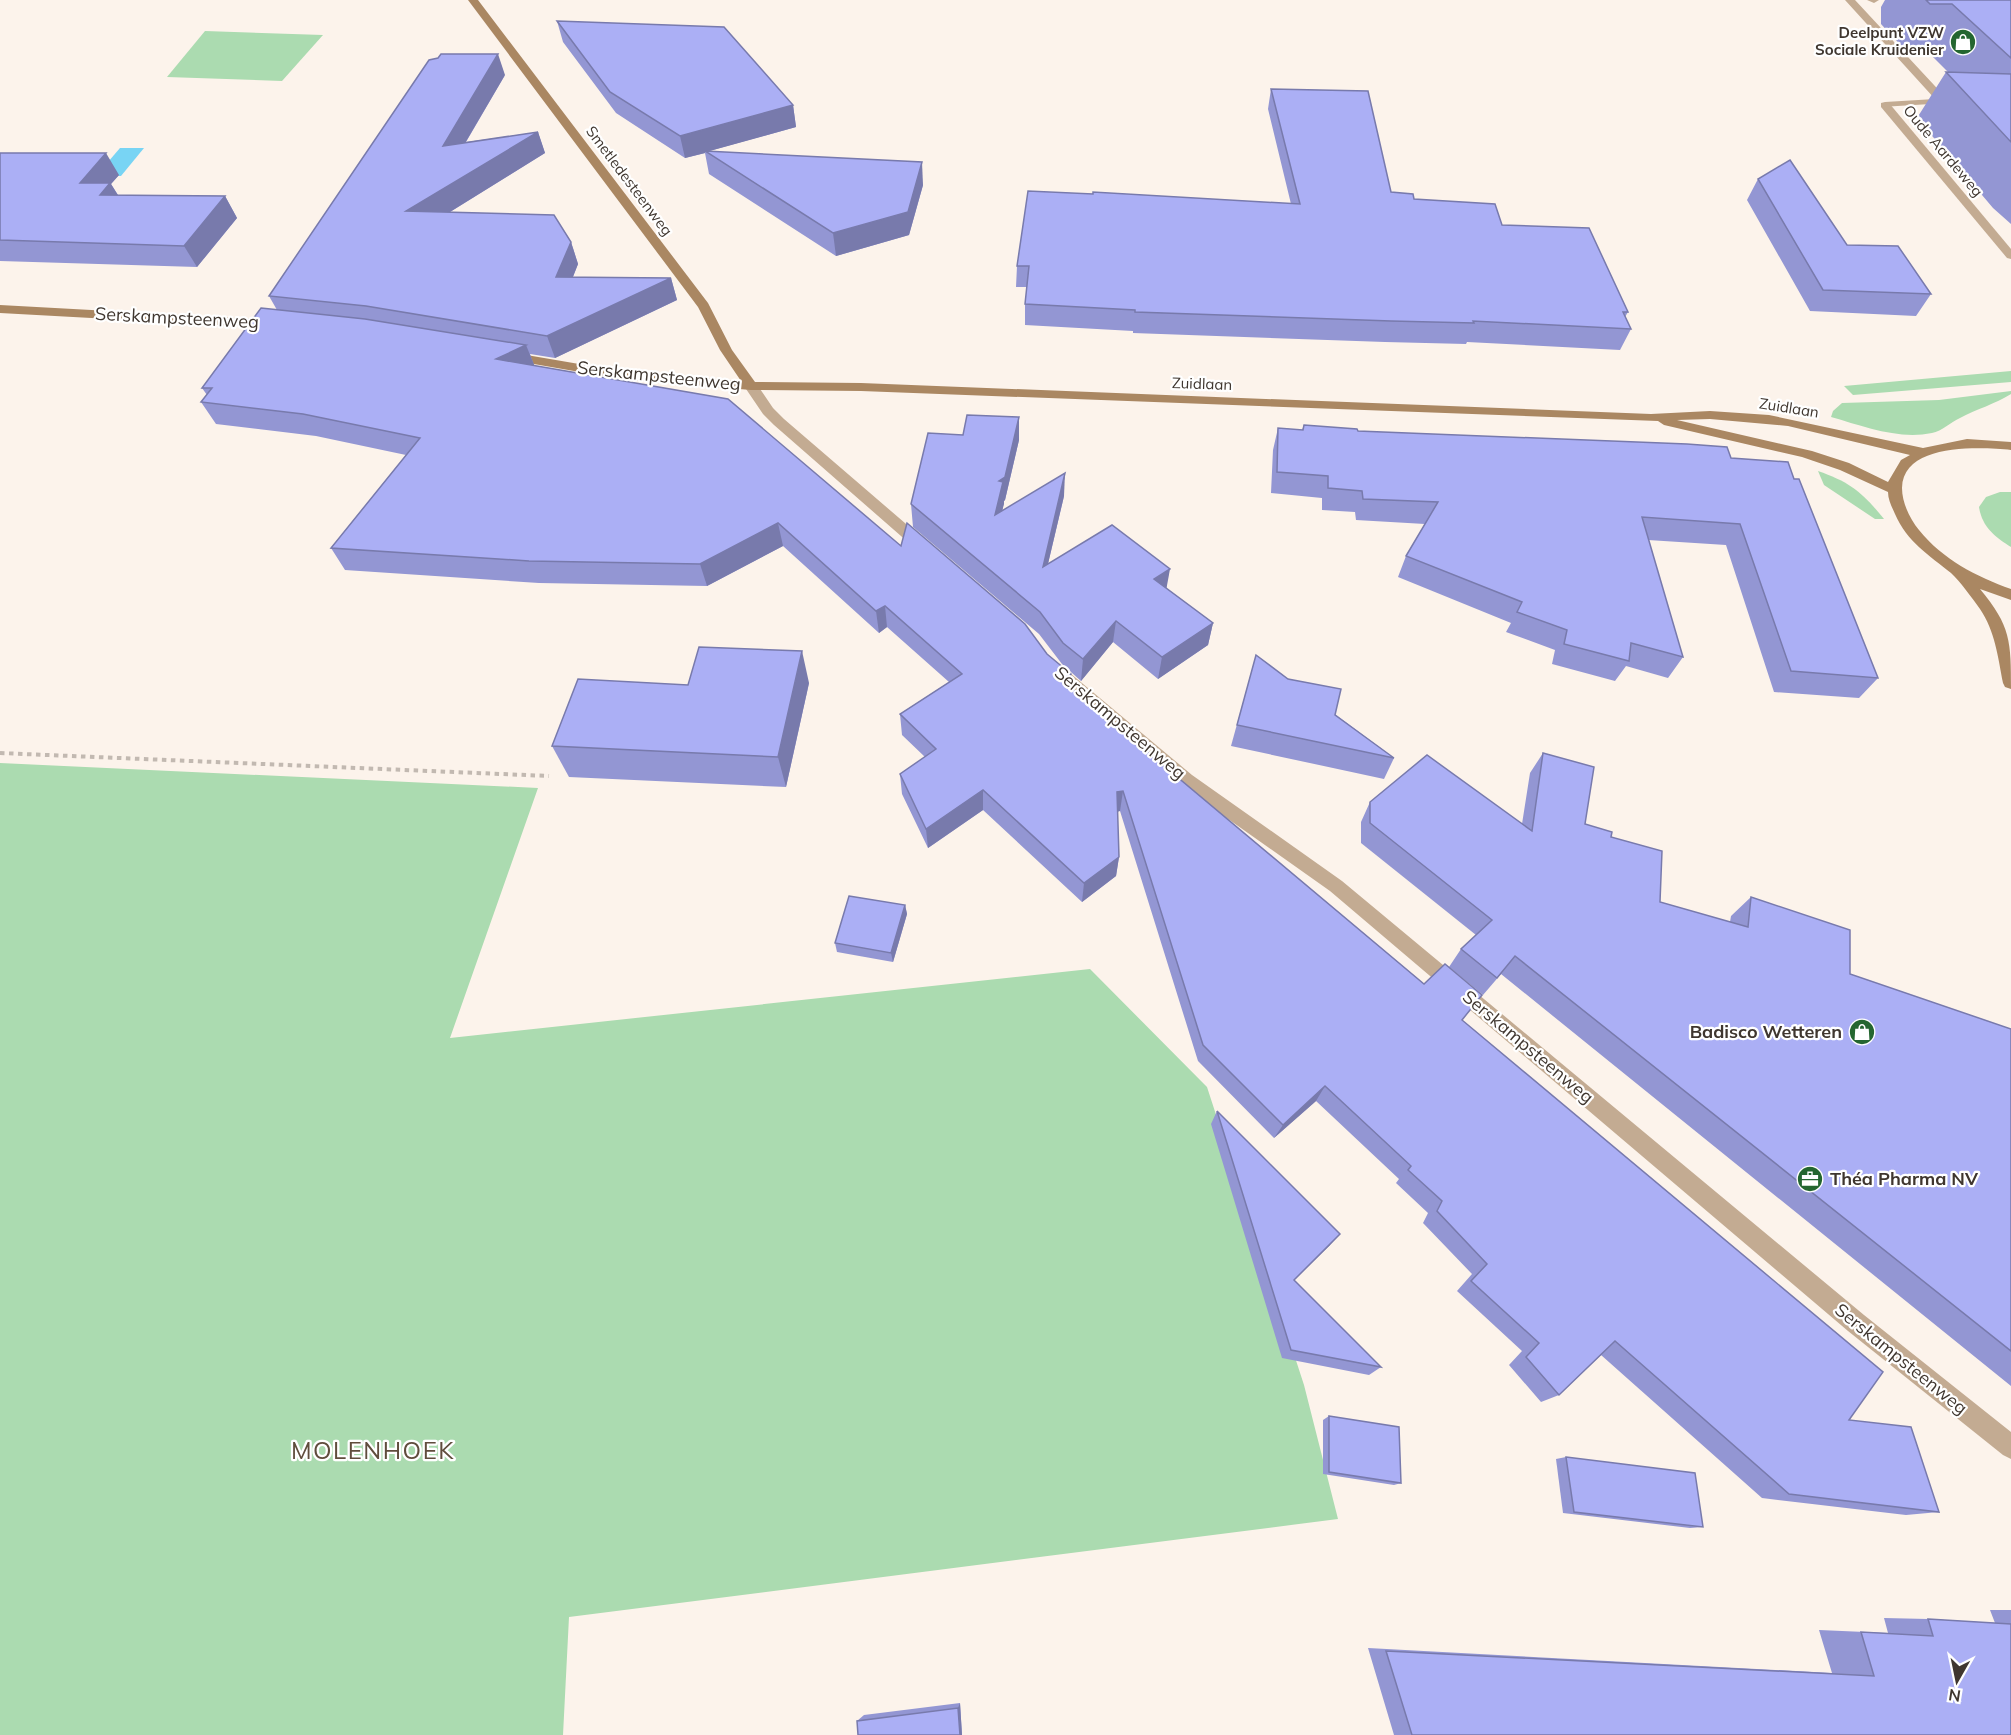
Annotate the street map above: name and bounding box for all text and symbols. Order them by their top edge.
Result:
place label: Deelpunt VZW Sociale Kruidenier [1815,23,1944,59]
shop icon: Deelpunt VZW Sociale Kruidenier [1948,27,1978,57]
street label: Oude Aardeweg [1900,101,1987,200]
street label: Smetledesteenweg [582,122,677,239]
street label: Serskampsteenweg [94,302,260,333]
street label: Serskampsteenweg [576,355,742,396]
street label: Zuidlaan [1172,373,1233,394]
street label: Zuidlaan [1758,393,1820,422]
street label: Serskampsteenweg [1050,661,1191,784]
street label: Serskampsteenweg [1458,985,1599,1108]
shop icon: Badisco Wetteren [1847,1017,1877,1047]
place label: Badisco Wetteren [1690,1020,1842,1043]
office icon: Théa Pharma NV [1795,1164,1825,1194]
place label: Théa Pharma NV [1830,1167,1979,1190]
street label: Serskampsteenweg [1830,1298,1972,1419]
district label: MOLENHOEK [291,1435,455,1465]
north arrow [1927,1651,1987,1711]
text: N [1947,1685,1962,1707]

